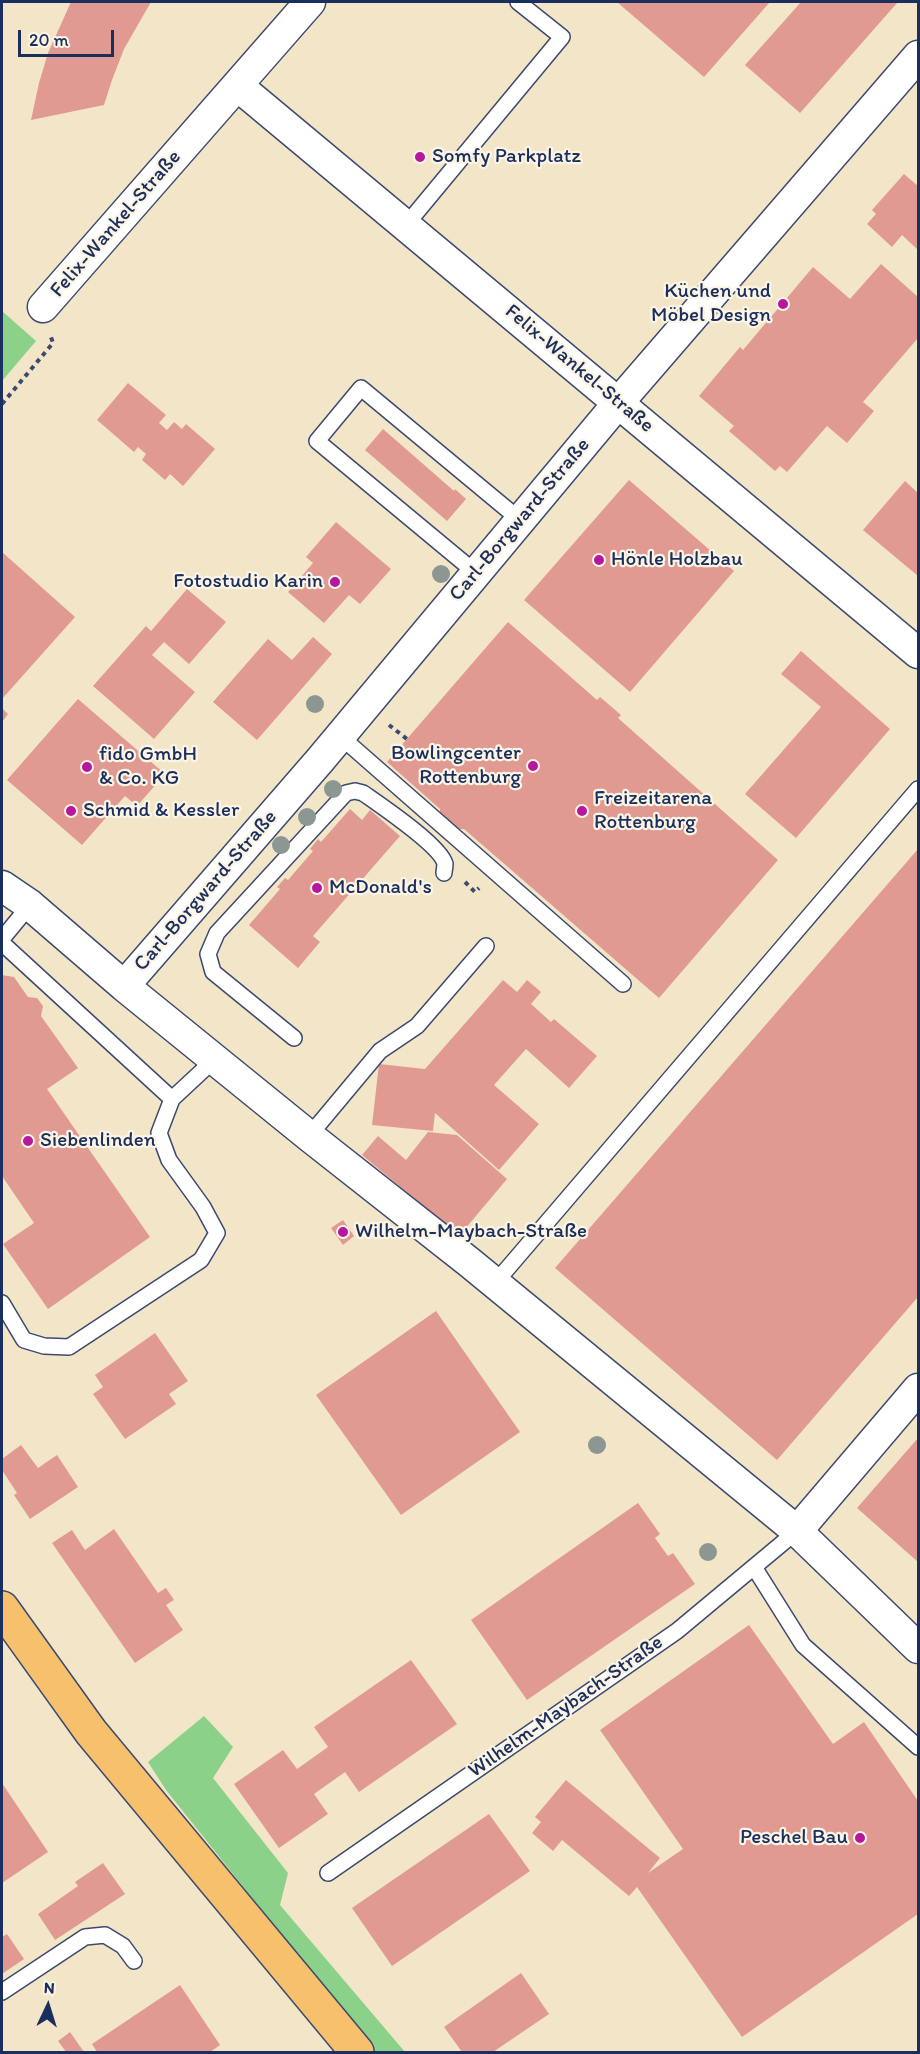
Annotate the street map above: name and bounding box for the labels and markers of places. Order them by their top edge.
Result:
place label: Somfy Parkplatz [432,144,581,170]
marker: Somfy Parkplatz [413,150,427,164]
place label: Küchen und Möbel Design [651,279,771,329]
marker: Küchen und Möbel Design [776,297,790,311]
place label: Hönle Holzbau [611,547,743,573]
marker: Hönle Holzbau [592,553,606,567]
place label: Fotostudio Karin [173,569,323,595]
marker: Fotostudio Karin [328,575,342,589]
place label: Bowlingcenter Rottenburg [391,741,521,791]
place label: fido GmbH & Co. KG [99,742,197,792]
marker: Bowlingcenter Rottenburg [526,759,540,773]
marker: fido GmbH & Co. KG [80,760,94,774]
place label: Freizeitarena Rottenburg [594,786,712,836]
place label: Schmid & Kessler [83,798,239,824]
marker: Schmid & Kessler [64,804,78,818]
marker: Freizeitarena Rottenburg [575,804,589,818]
place label: McDonald's [329,875,432,901]
marker: McDonald's [310,881,324,895]
place label: Siebenlinden [40,1128,156,1154]
marker: Siebenlinden [21,1134,35,1148]
place label: Wilhelm-Maybach-Straße [355,1219,587,1245]
marker: Wilhelm-Maybach-Straße [336,1225,350,1239]
place label: Peschel Bau [740,1825,848,1851]
marker: Peschel Bau [853,1831,867,1845]

